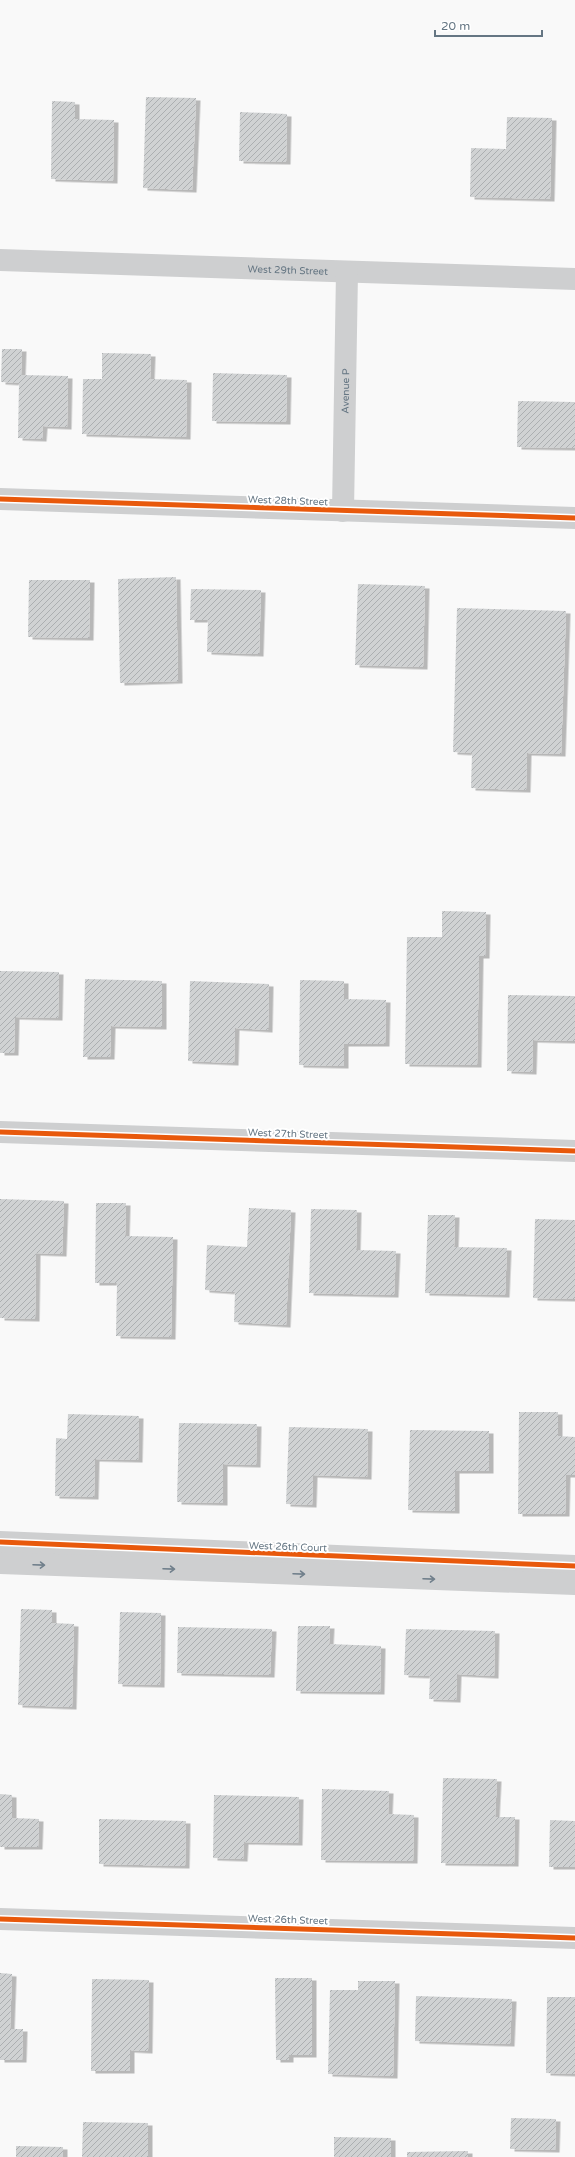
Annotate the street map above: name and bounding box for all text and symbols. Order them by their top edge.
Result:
scale bar [435,12,542,38]
text: 20 m [441,19,470,33]
street label: West 29th Street [247,263,328,278]
street label: Avenue P [340,368,352,414]
street label: West 28th Street [248,494,328,508]
street label: West 27th Street [248,1127,328,1141]
street label: West 26th Court [249,1540,327,1554]
one-way arrow [32,1561,45,1568]
one-way arrow [162,1566,175,1573]
one-way arrow [292,1570,305,1578]
one-way arrow [422,1575,435,1583]
street label: West 26th Street [248,1913,328,1927]

